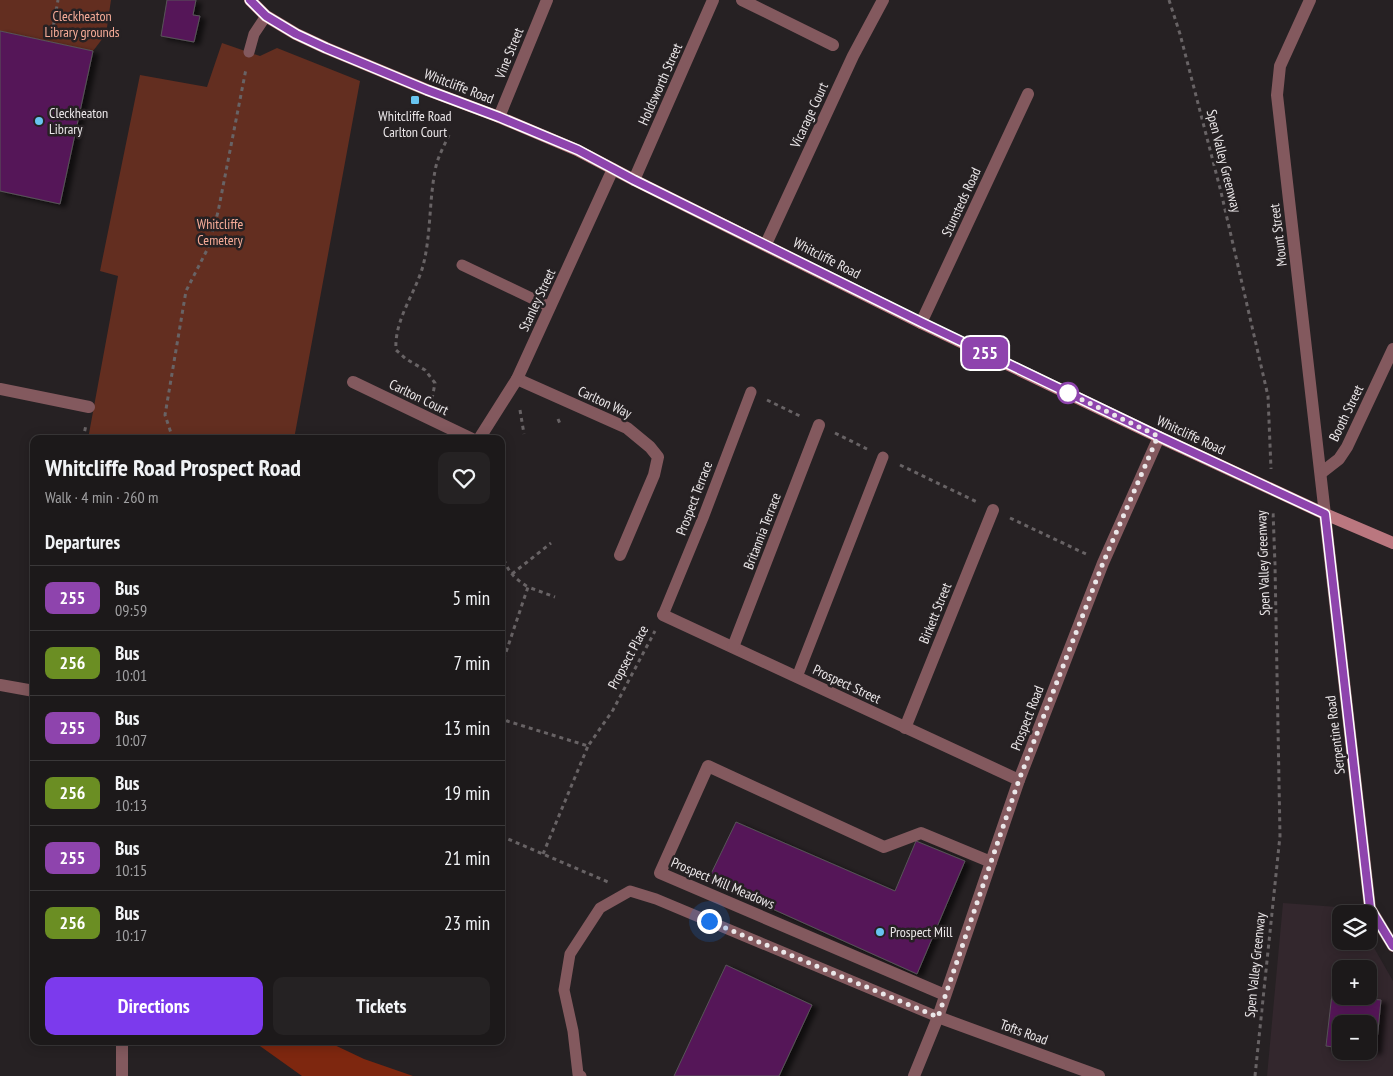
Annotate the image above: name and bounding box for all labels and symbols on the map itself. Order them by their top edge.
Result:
park label: Cleckheaton Library grounds [45,7,120,41]
street label: Vine Street [490,25,527,82]
street label: Holdsworth Street [634,40,686,128]
street label: Whitcliffe Road [422,64,496,108]
street label: Vicarage Court [786,79,832,152]
marker: Whitcliffe Road Carlton Court [409,94,421,106]
place label: Cleckheaton Library [49,104,108,138]
place label: Whitcliffe Road Carlton Court [378,107,452,141]
street label: Spen Valley Greenway [1203,108,1246,215]
marker: Cleckheaton Library [33,115,45,127]
street label: Stunsteds Road [937,165,985,239]
street label: Mount Street [1265,203,1291,267]
park label: Whitcliffe Cemetery [197,215,243,249]
street label: Whitcliffe Road [790,233,864,283]
street label: Stanley Street [515,266,559,334]
line badge: 255 [956,337,1014,369]
street label: Carlton Court [386,375,452,419]
street label: Carlton Way [575,382,635,423]
unlabelled marker [1057,382,1079,404]
street label: Booth Street [1325,382,1367,444]
street label: Whitcliffe Road [1154,411,1228,459]
street label: Prospect Terrace [672,458,716,538]
street label: Britannia Terrace [739,490,785,572]
street label: Spen Valley Greenway [1252,509,1274,616]
street label: Birkett Street [915,580,955,646]
street label: Propsect Place [604,622,652,692]
street label: Prospect Street [810,660,884,708]
street label: Prospect Road [1006,683,1048,753]
street label: Serpentine Road [1321,695,1349,775]
street label: Prospect Mill Meadows [668,853,778,913]
your location [697,909,722,934]
street label: Spen Valley Greenway [1241,911,1270,1018]
place label: Prospect Mill [890,923,953,941]
marker: Prospect Mill [874,926,886,938]
street label: Tofts Road [998,1015,1050,1049]

